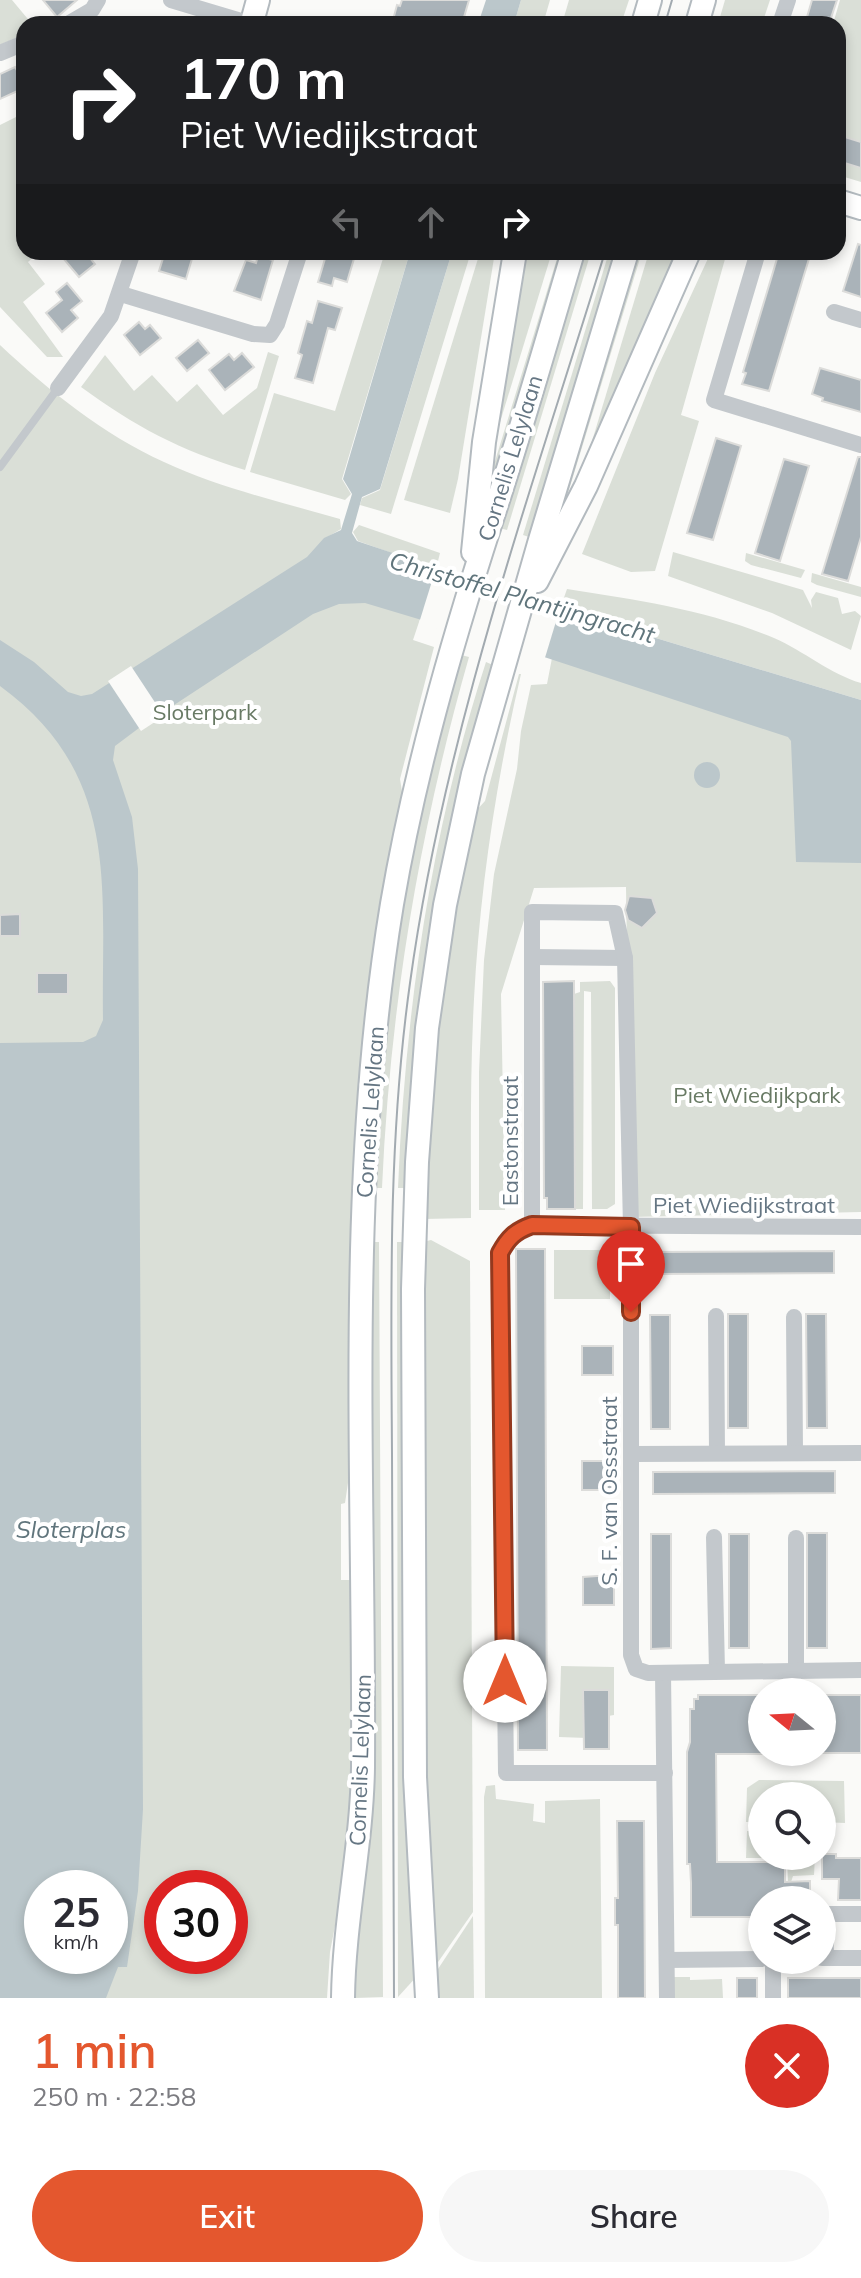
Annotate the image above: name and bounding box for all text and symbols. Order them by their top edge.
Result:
text: 170 m [180,43,347,113]
icon: right [48,48,152,152]
text: Piet Wiedijkstraat [180,112,478,157]
icon: left [325,200,369,244]
icon: ahead [409,200,453,244]
icon: right [493,200,537,244]
street label: Cornelis Lelylaan [471,372,549,544]
water label: Christoffel Plantijngracht [386,545,659,649]
park label: Sloterpark [153,698,258,726]
street label: Cornelis Lelylaan [350,1025,390,1199]
street label: Eastonstraat [496,1076,524,1206]
park label: Piet Wiedijkpark [673,1081,841,1109]
street label: Piet Wiedijkstraat [653,1191,835,1219]
pin [597,1230,665,1312]
icon: arrive [609,1242,653,1286]
street label: S. F. van Ossstraat [595,1396,623,1586]
water label: Sloterplas [16,1514,126,1544]
position arrow [463,1639,547,1723]
street label: Cornelis Lelylaan [343,1674,377,1846]
north arrow [748,1678,836,1766]
map controls [748,1678,836,1974]
button: search [748,1782,836,1870]
speed limit sign: 30 [144,1870,248,1974]
button: layers [748,1886,836,1974]
text: 25 [52,1887,100,1937]
text: km/h [53,1929,99,1954]
text: 1 min [32,2020,157,2080]
button: close [745,2024,829,2108]
text: 250 m · 22:58 [32,2080,196,2113]
button: Exit [32,2170,423,2262]
button: Share [439,2170,829,2262]

